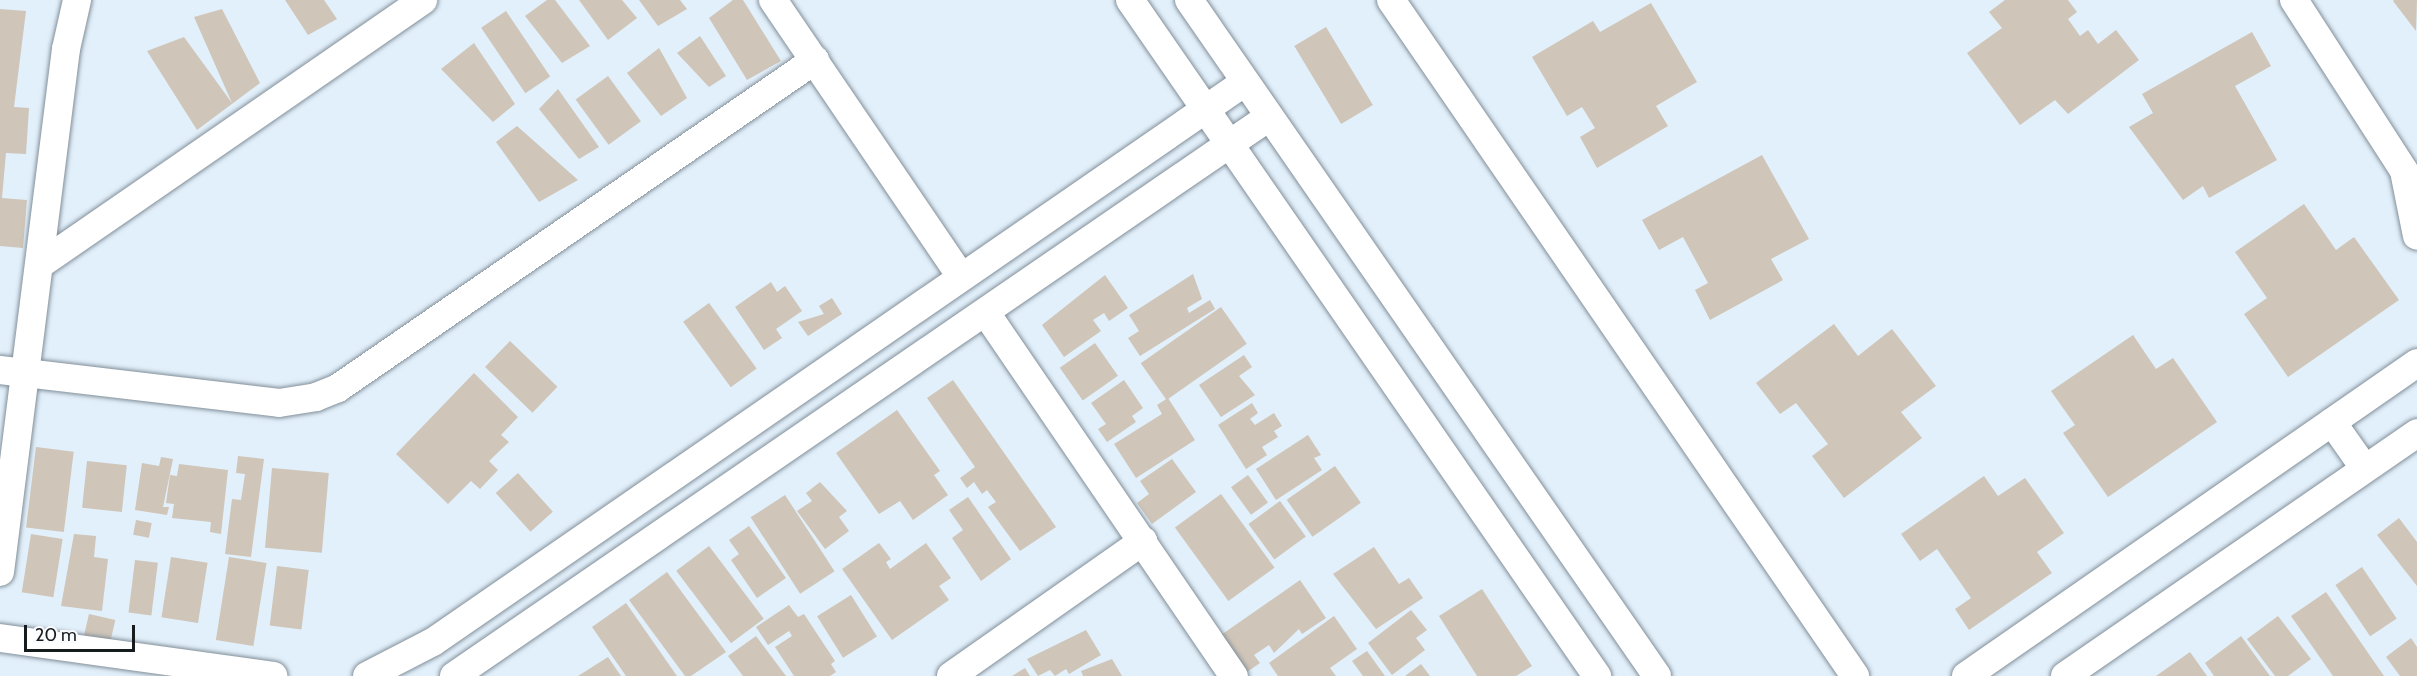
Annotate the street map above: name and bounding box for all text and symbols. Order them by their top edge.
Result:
scale bar [27,613,138,651]
text: 20 m [35,624,77,646]

